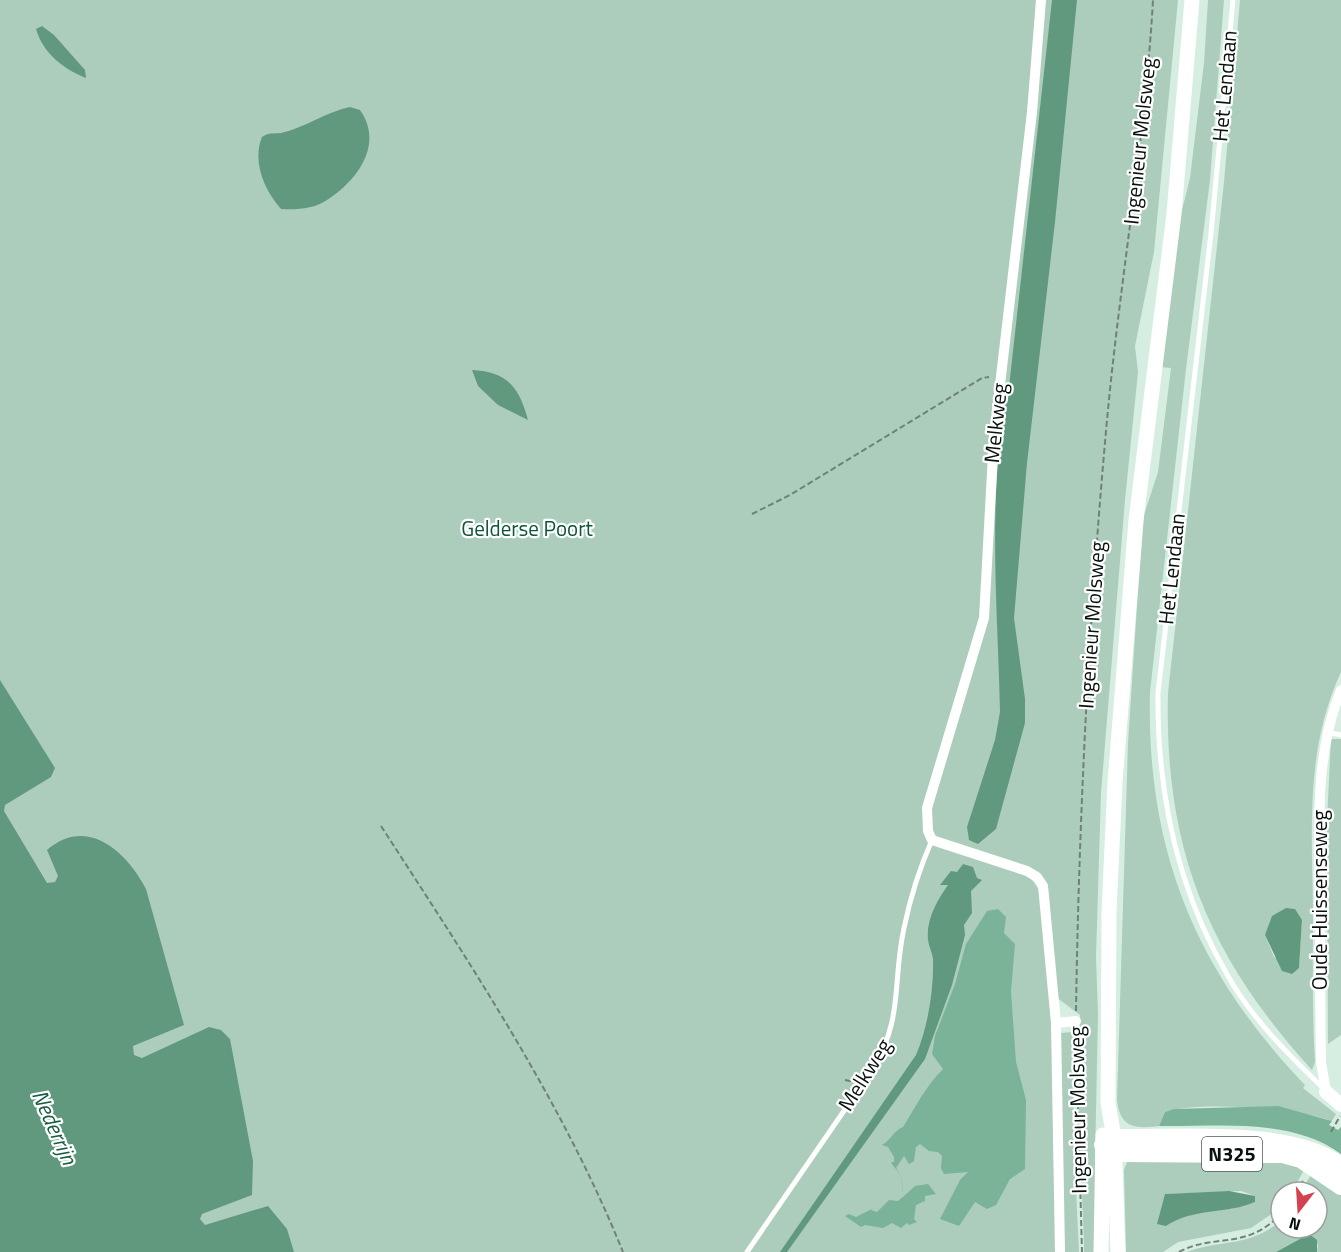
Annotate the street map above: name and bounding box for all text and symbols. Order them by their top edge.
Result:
street label: Het Lendaan [1203,29,1245,143]
street label: Ingenieur Molsweg [1114,56,1164,226]
street label: Melkweg [975,381,1015,465]
park label: Gelderse Poort [461,512,593,544]
street label: Het Lendaan [1149,512,1193,626]
street label: Ingenieur Molsweg [1069,540,1113,710]
street label: Oude Huissenseweg [1303,810,1335,990]
street label: Ingenieur Molsweg [1060,1026,1094,1194]
street label: Melkweg [829,1032,899,1117]
water label: Nederrijn [23,1084,87,1171]
road number: N325 [1202,1137,1262,1171]
north arrow [1269,1180,1329,1240]
text: N [1286,1211,1303,1237]

